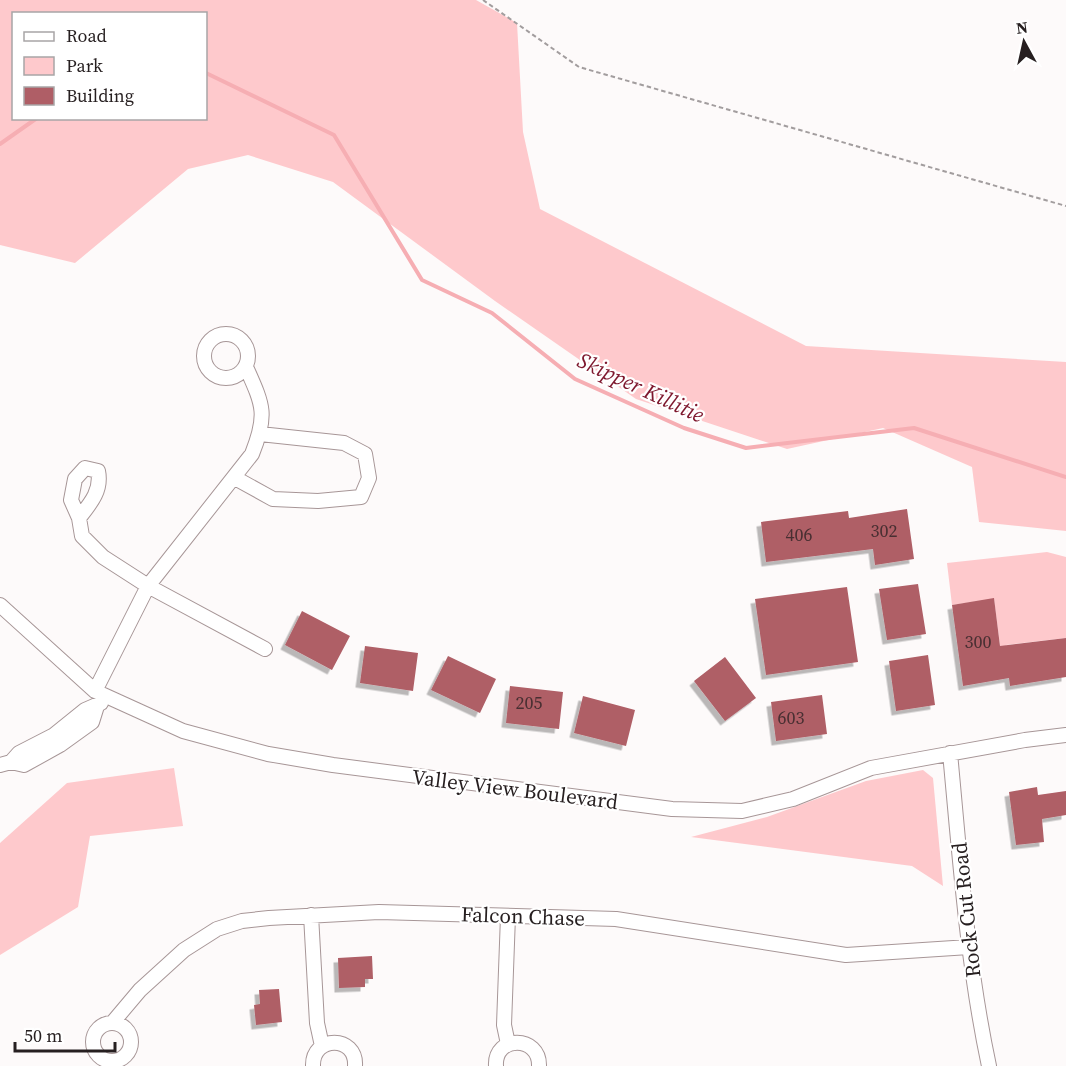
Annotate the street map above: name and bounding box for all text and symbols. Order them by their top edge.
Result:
legend [12,12,207,120]
north arrow [994,12,1054,72]
text: N [1015,15,1030,39]
text: Road [66,23,107,48]
text: Park [66,53,103,78]
text: Building [66,83,134,108]
water label: Skipper Killitie [573,345,709,429]
house number: 302 [871,518,898,543]
house number: 406 [786,522,813,547]
house number: 300 [965,629,992,654]
house number: 205 [516,690,543,715]
house number: 603 [778,705,805,730]
street label: Valley View Boulevard [410,762,620,816]
street label: Rock Cut Road [944,841,988,979]
street label: Falcon Chase [461,899,585,933]
scale bar [15,1015,116,1053]
text: 50 m [24,1023,62,1048]

